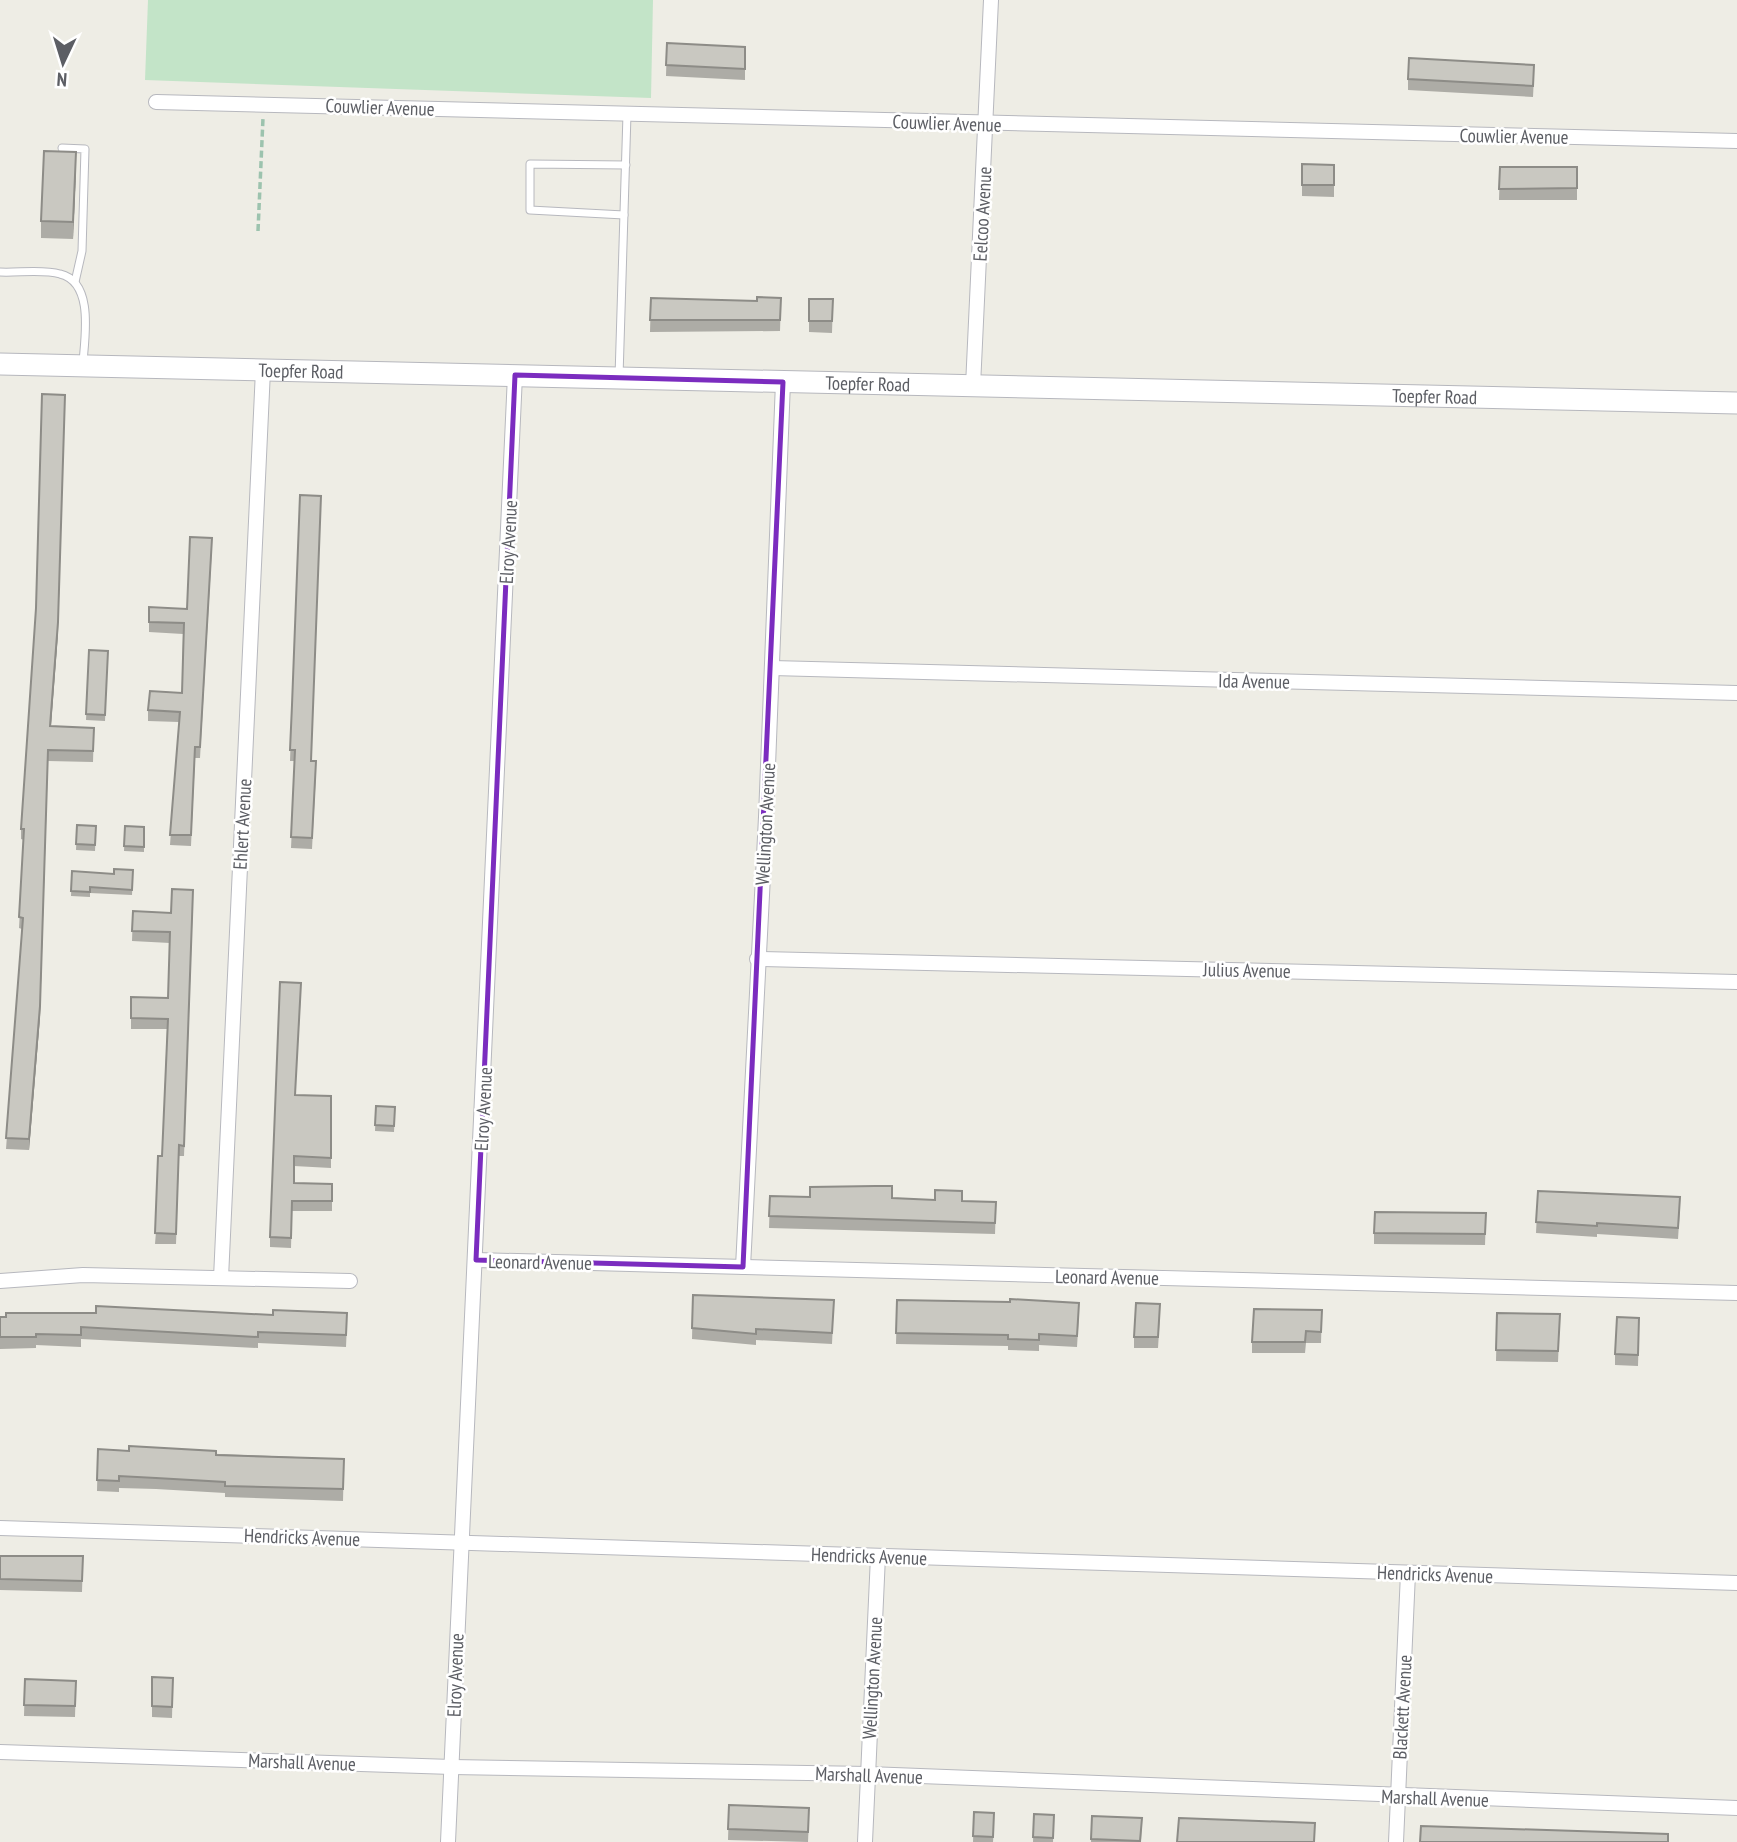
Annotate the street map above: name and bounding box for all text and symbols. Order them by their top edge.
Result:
north arrow [28,28,98,98]
text: N [56,68,68,92]
street label: Couwlier Avenue [325,93,435,121]
street label: Couwlier Avenue [892,109,1002,137]
street label: Couwlier Avenue [1459,123,1569,149]
street label: Eelcoo Avenue [968,166,996,262]
street label: Toepfer Road [258,358,344,384]
street label: Toepfer Road [825,371,911,396]
street label: Toepfer Road [1392,383,1477,409]
street label: Elroy Avenue [494,499,522,585]
street label: Ida Avenue [1218,668,1290,694]
street label: Wellington Avenue [750,762,780,886]
street label: Ehlert Avenue [228,778,256,870]
street label: Julius Avenue [1202,957,1291,983]
street label: Elroy Avenue [469,1066,497,1152]
street label: Leonard Avenue [488,1249,592,1275]
street label: Leonard Avenue [1055,1264,1159,1290]
street label: Hendricks Avenue [244,1523,361,1551]
street label: Hendricks Avenue [811,1542,928,1570]
street label: Hendricks Avenue [1377,1560,1494,1588]
street label: Wellington Avenue [857,1616,887,1740]
street label: Elroy Avenue [442,1632,468,1717]
street label: Blackett Avenue [1387,1654,1417,1760]
street label: Marshall Avenue [248,1748,356,1776]
street label: Marshall Avenue [815,1761,923,1789]
street label: Marshall Avenue [1381,1784,1489,1812]

